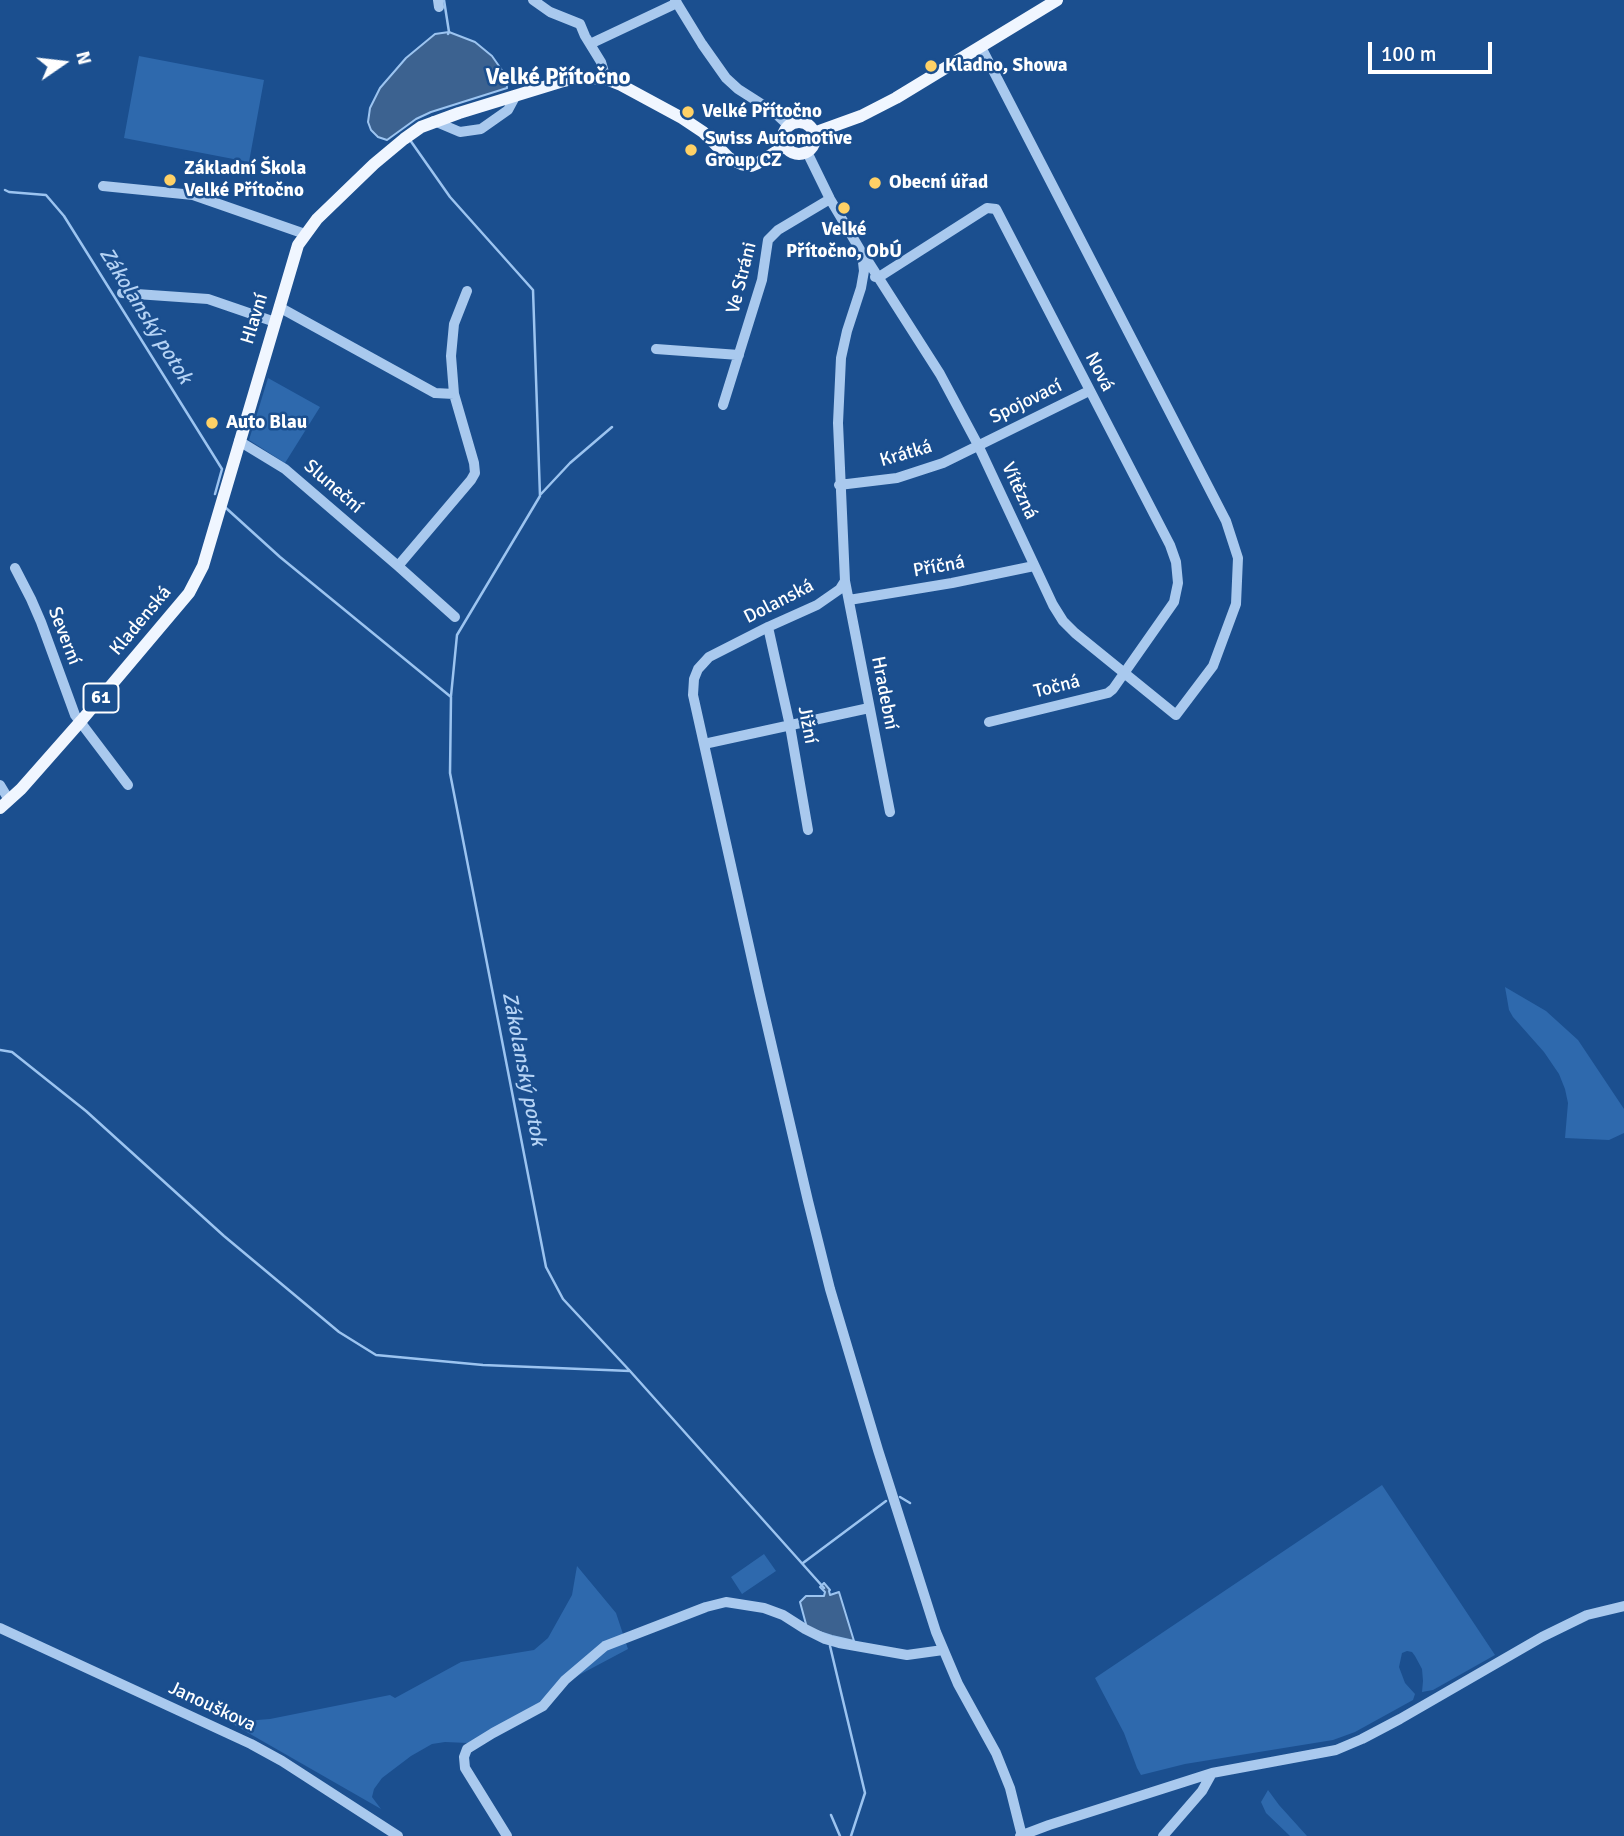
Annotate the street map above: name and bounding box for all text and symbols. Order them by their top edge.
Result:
north arrow [28,28,98,98]
scale bar [1372,28,1496,72]
text: 100 m [1381,41,1436,67]
text: N [70,49,97,67]
place label: Kladno, Showa [945,55,1067,77]
marker: Kladno, Showa [923,58,939,74]
district label: Velké Přítočno [485,64,631,92]
place label: Velké Přítočno [702,101,822,123]
marker: Velké Přítočno [680,104,696,120]
place label: Swiss Automotive Group CZ [705,128,852,172]
marker: Swiss Automotive Group CZ [683,142,699,158]
place label: Základní Škola Velké Přítočno [184,158,306,202]
marker: Základní Škola Velké Přítočno [162,172,178,188]
place label: Obecní úřad [889,172,988,194]
marker: Obecní úřad [867,175,883,191]
marker: Velké Přítočno, ObÚ [836,200,852,216]
place label: Velké Přítočno, ObÚ [786,219,902,263]
street label: Ve Stráni [722,240,762,316]
water label: Zákolanský potok [93,243,197,389]
street label: Hlavní [237,291,273,347]
street label: Nová [1080,349,1118,395]
street label: Spojovací [986,375,1066,429]
place label: Auto Blau [226,412,307,434]
marker: Auto Blau [204,415,220,431]
street label: Krátká [877,436,935,472]
street label: Sluneční [299,455,367,519]
street label: Vítězná [996,459,1042,523]
street label: Příčná [911,551,967,583]
street label: Dolanská [740,575,818,629]
street label: Kladenská [105,582,177,660]
street label: Severní [43,604,85,668]
street label: Hradební [866,654,902,732]
street label: Točná [1032,670,1082,704]
road number: 61 [84,684,119,712]
street label: Jižní [792,704,822,746]
water label: Zákolanský potok [496,990,550,1148]
street label: Janouškova [165,1677,259,1737]

